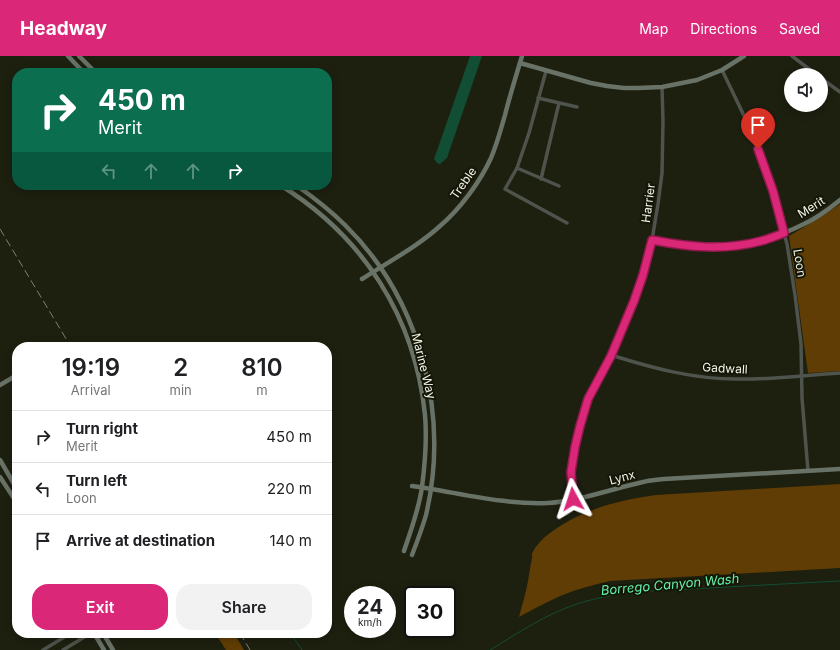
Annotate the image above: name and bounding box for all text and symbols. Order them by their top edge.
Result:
text: Headway [20,17,107,40]
text: Map [639,20,668,37]
text: Directions [690,20,757,37]
text: Saved [779,20,820,37]
map controls [784,68,828,112]
button: sound [784,68,828,112]
text: 450 m [98,83,186,117]
icon: right [32,84,84,136]
pin [741,108,775,149]
icon: arrive [747,114,769,136]
text: Merit [98,117,142,138]
icon: left [98,160,120,182]
icon: ahead [140,160,162,182]
icon: ahead [182,160,204,182]
icon: right [224,160,246,182]
street label: Treble [447,164,479,202]
street label: Harrier [638,182,658,224]
street label: Merit [795,193,827,221]
street label: Loon [790,248,810,278]
street label: Marine Way [409,332,439,401]
text: 19:19 [61,353,120,382]
text: 2 [173,353,188,382]
text: 810 [241,353,283,382]
street label: Gadwall [702,359,748,377]
text: Arrival [71,382,111,398]
text: min [170,382,192,398]
text: m [256,382,268,398]
text: Turn right [66,419,138,438]
icon: right [32,426,54,448]
text: 450 m [266,427,312,446]
text: Merit [66,438,98,454]
street label: Lynx [607,466,637,488]
text: Turn left [66,471,127,490]
icon: left [32,478,54,500]
position arrow [552,478,594,520]
text: 220 m [267,479,312,498]
text: Loon [66,490,97,506]
icon: arrive [32,530,54,552]
text: Arrive at destination [66,531,215,550]
text: 140 m [269,531,312,550]
water label: Borrego Canyon Wash [600,570,740,598]
button: Exit [32,584,168,630]
button: Share [176,584,312,630]
speed limit sign: 30 [404,586,456,638]
text: 24 [357,595,383,619]
text: km/h [358,616,382,628]

